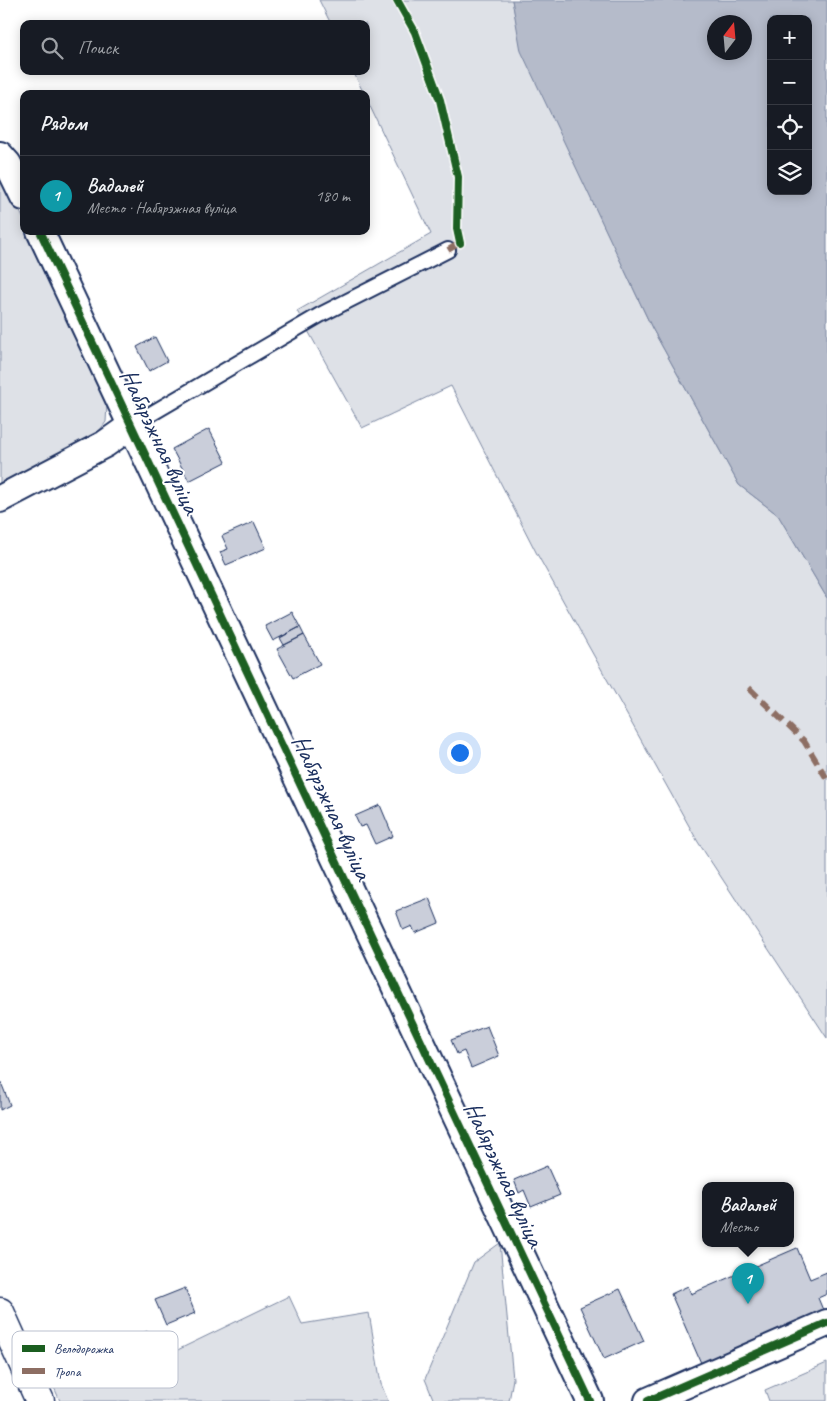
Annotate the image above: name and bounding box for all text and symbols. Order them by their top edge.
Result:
north arrow [707,15,752,60]
map controls [767,15,812,195]
button: + [767,15,812,60]
search box [20,20,370,75]
icon: search [38,34,66,62]
text: Поиск [78,36,118,60]
button: − [767,60,812,105]
button: locate [767,105,812,150]
text: Рядом [40,110,87,136]
button: layers [767,150,812,195]
text: Вадалей [87,174,143,198]
text: 1 [52,186,60,206]
text: 180 m [316,186,350,206]
text: Место · Набярэжная вуліца [87,198,236,218]
street label: Набярэжная вуліца [112,364,209,521]
street label: Набярэжная вуліца [284,730,381,887]
your location [447,740,473,766]
street label: Набярэжная вуліца [456,1097,553,1254]
popup [702,1182,794,1247]
text: Вадалей [720,1193,776,1217]
text: Место [720,1217,758,1237]
pin: 1 [732,1263,764,1304]
legend [12,1331,178,1388]
text: Велодорожка [54,1340,115,1357]
text: Тропа [54,1363,82,1380]

